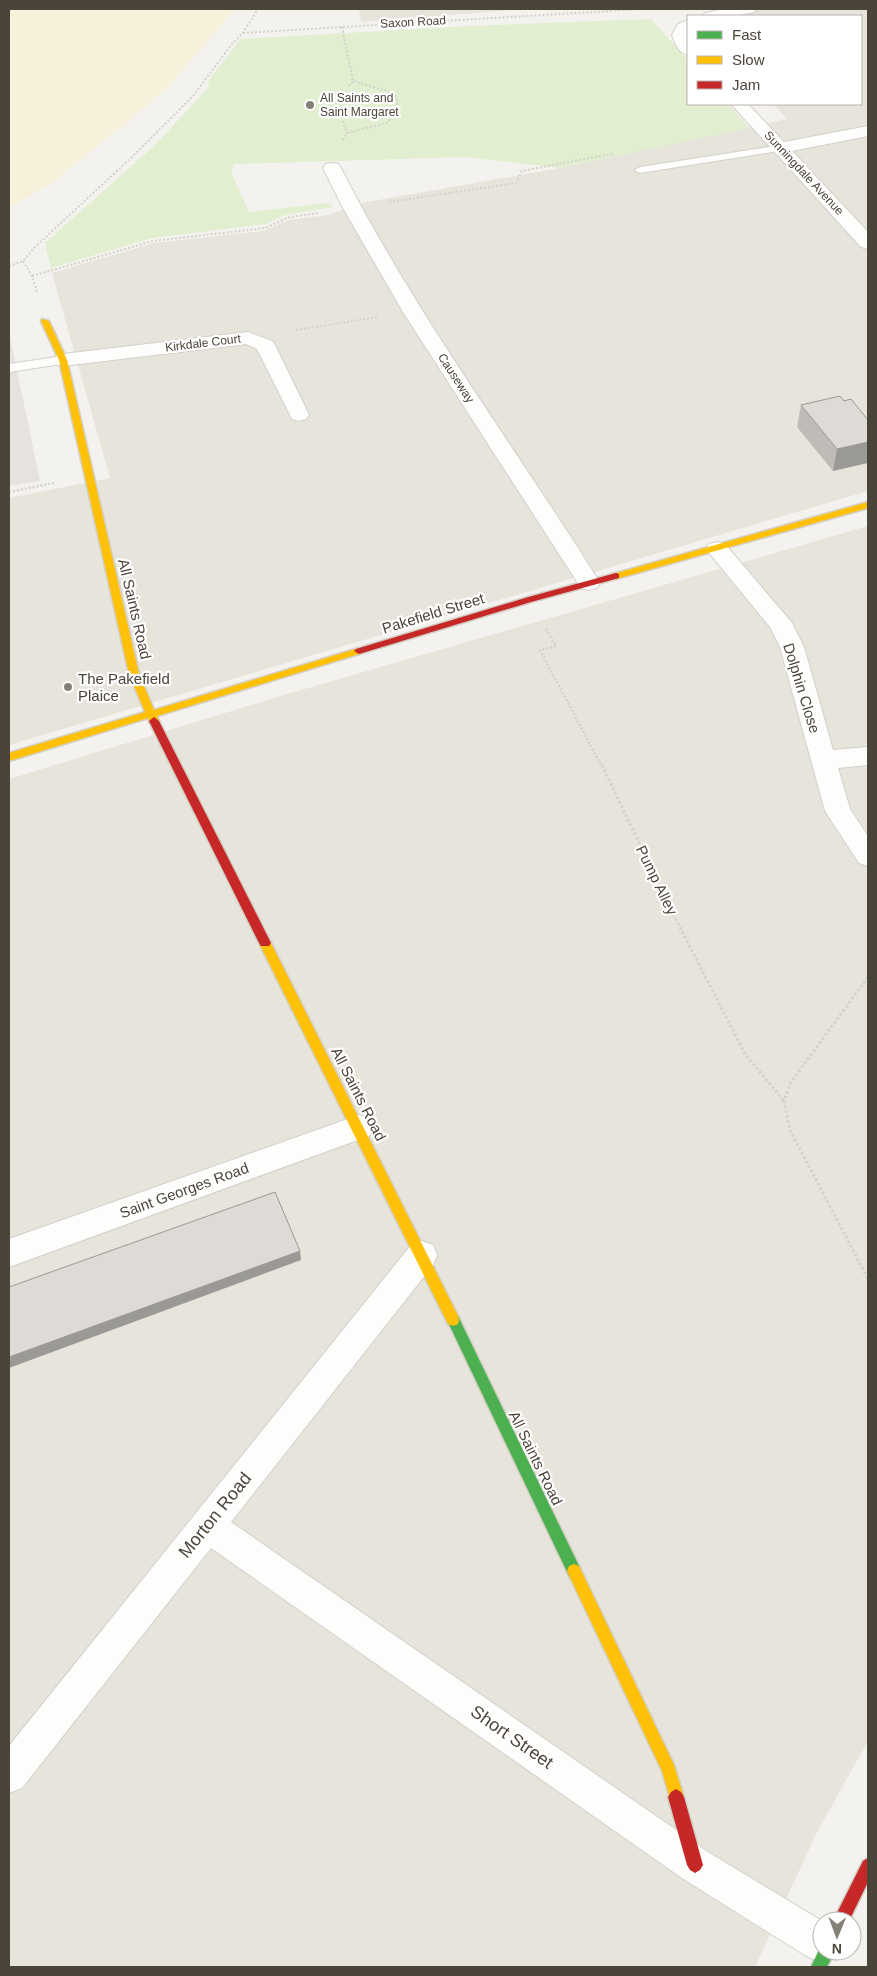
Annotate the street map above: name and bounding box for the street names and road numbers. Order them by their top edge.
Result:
street label: Saxon Road [380,13,446,31]
street label: Sunningdale Avenue [761,128,847,218]
street label: Kirkdale Court [164,331,242,355]
street label: Causeway [435,351,477,405]
street label: All Saints Road [115,557,155,661]
street label: Pakefield Street [380,589,487,637]
street label: Dolphin Close [780,641,824,735]
street label: Pump Alley [633,843,681,918]
street label: All Saints Road [328,1044,390,1144]
street label: Saint Georges Road [117,1159,251,1221]
street label: All Saints Road [506,1408,566,1508]
street label: Morton Road [174,1468,256,1562]
street label: Short Street [467,1701,557,1773]

